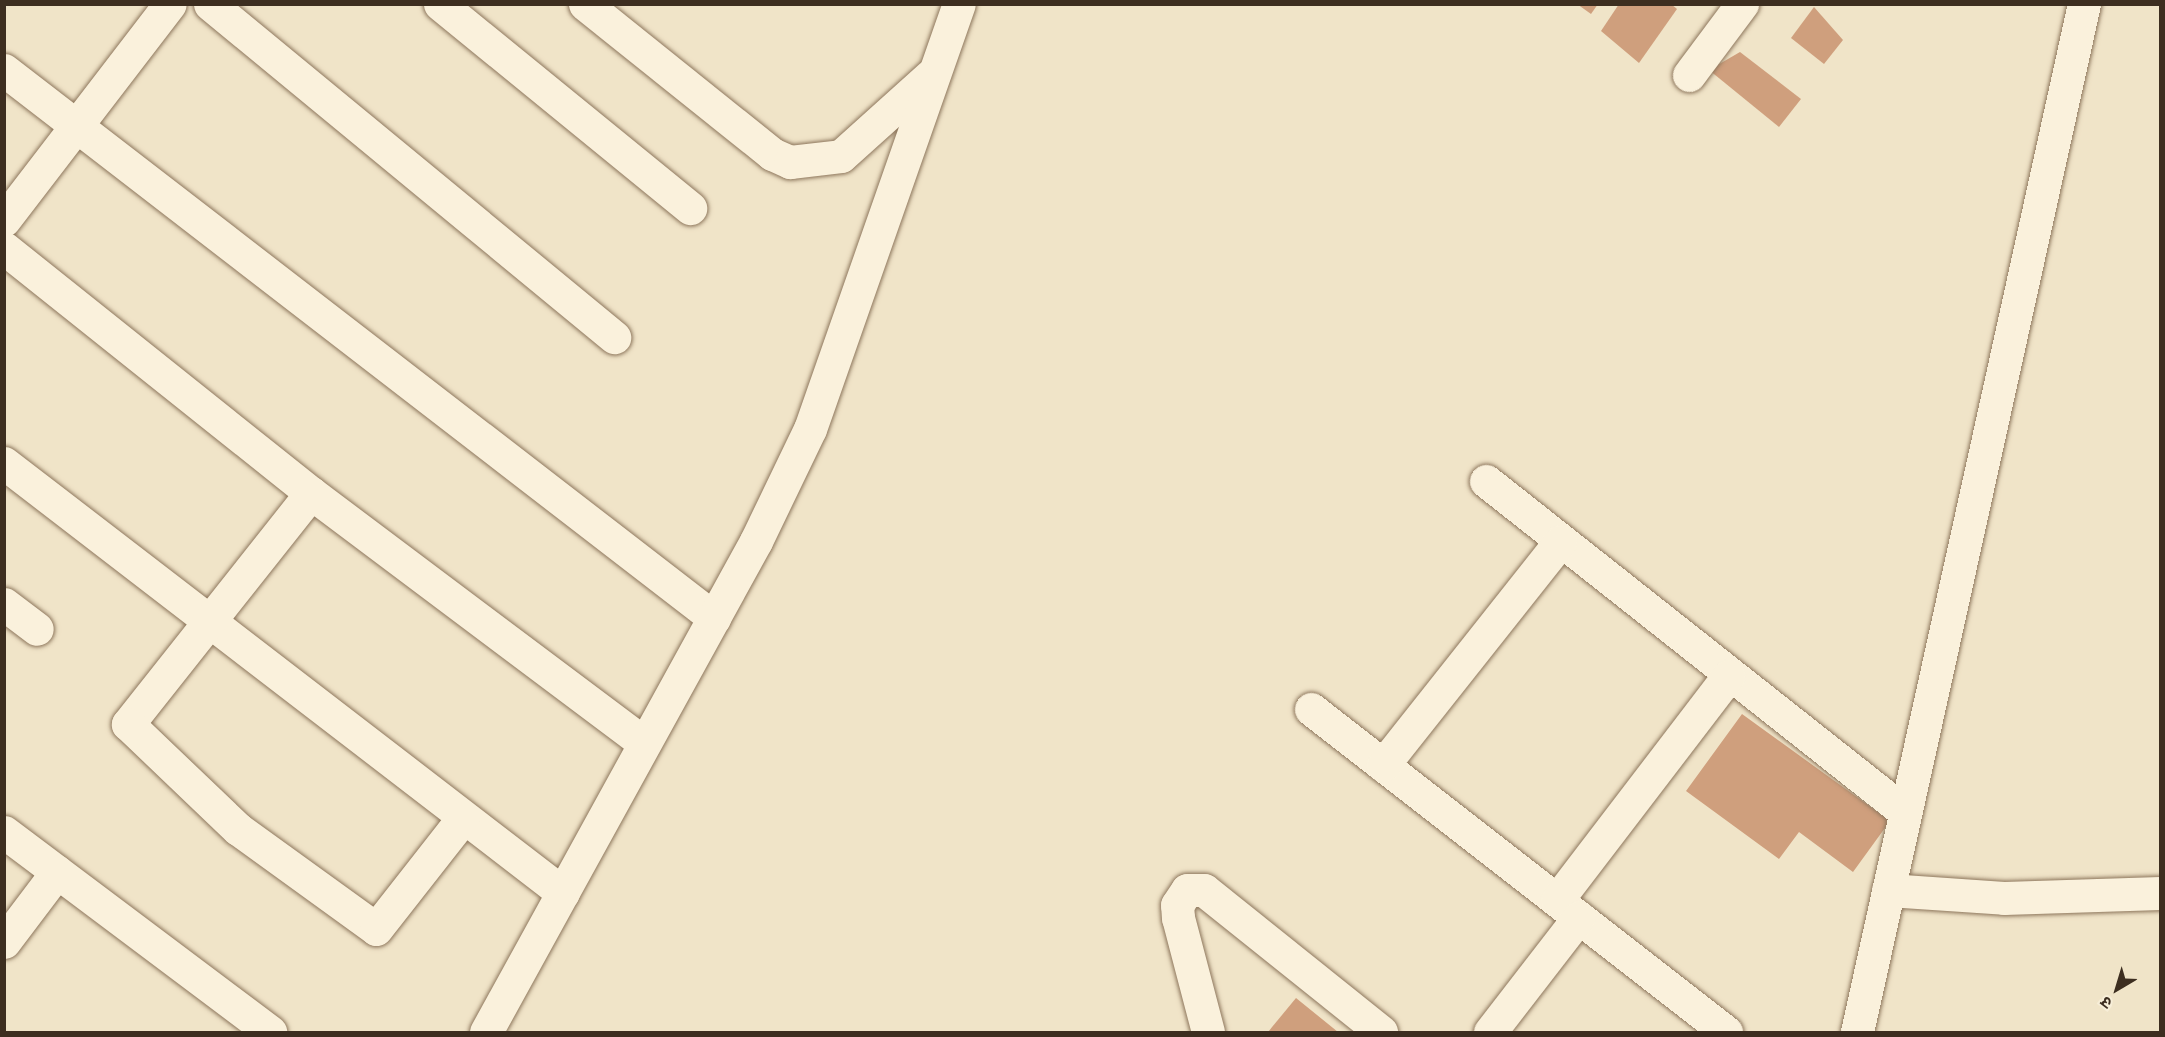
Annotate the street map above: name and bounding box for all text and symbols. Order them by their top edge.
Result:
north arrow [2087,959,2147,1019]
text: उ [2096,992,2116,1014]

